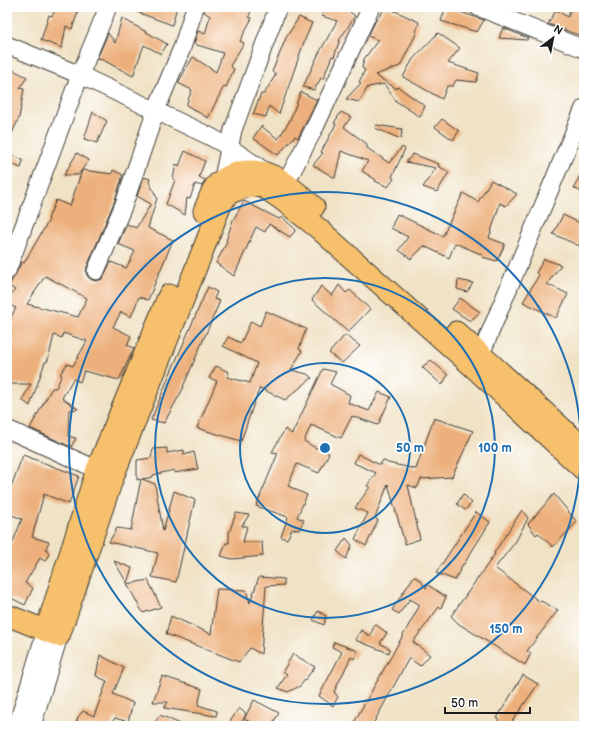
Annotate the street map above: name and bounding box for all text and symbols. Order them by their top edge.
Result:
north arrow [533,18,573,58]
text: N [551,22,565,38]
centre of rings [318,441,332,455]
text: 50 m [396,441,424,456]
text: 100 m [478,441,512,456]
text: 150 m [490,622,522,637]
scale bar [445,689,530,715]
text: 50 m [451,696,478,711]

